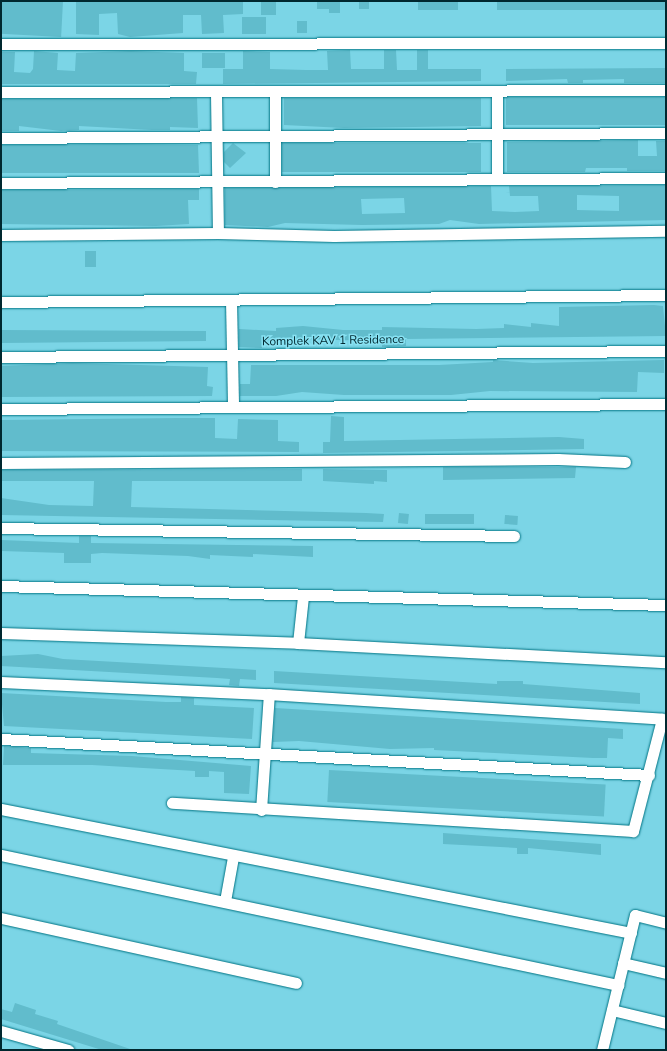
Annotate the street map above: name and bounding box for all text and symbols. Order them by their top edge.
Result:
street label: Komplek KAV 1 Residence [262,333,404,349]

